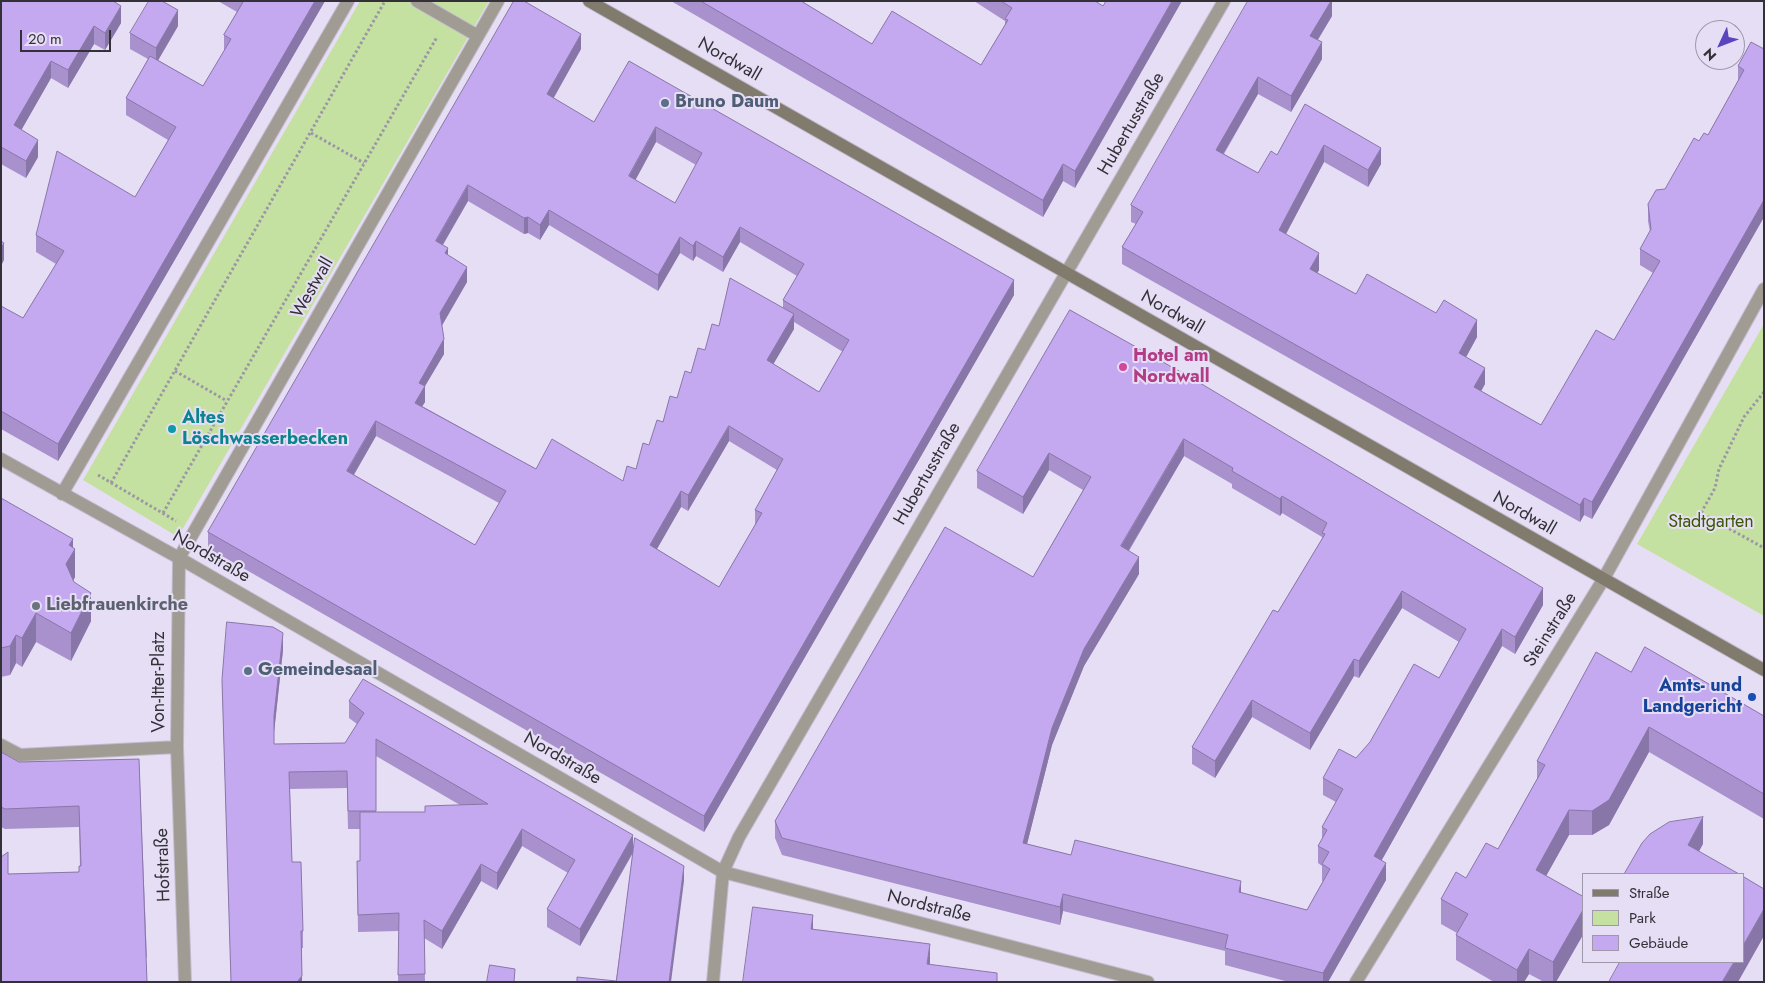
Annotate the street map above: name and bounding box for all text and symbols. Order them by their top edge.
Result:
scale bar [22,20,114,52]
north arrow [1695,20,1745,70]
text: 20 m [28,28,62,50]
street label: Nordwall [694,33,764,87]
text: N [1699,44,1721,65]
street label: Hubertusstraße [1094,69,1170,179]
place label: Bruno Daum [675,92,779,114]
marker: Bruno Daum [659,97,671,109]
street label: Westwall [287,254,339,322]
street label: Nordwall [1137,286,1207,340]
place label: Hotel am Nordwall [1133,346,1210,388]
marker: Hotel am Nordwall [1117,361,1129,373]
place label: Altes Löschwasserbecken [182,408,348,450]
street label: Hubertusstraße [890,419,966,529]
marker: Altes Löschwasserbecken [166,423,178,435]
street label: Nordwall [1489,487,1559,541]
park label: Stadtgarten [1668,512,1754,534]
street label: Nordstraße [168,526,254,588]
street label: Steinstraße [1520,589,1582,671]
place label: Liebfrauenkirche [46,595,188,617]
marker: Liebfrauenkirche [30,600,42,612]
street label: Von-Itter-Platz [149,631,171,733]
place label: Gemeindesaal [258,660,377,682]
marker: Gemeindesaal [242,665,254,677]
place label: Amts- und Landgericht [1643,676,1742,719]
marker: Amts- und Landgericht [1746,691,1758,703]
street label: Nordstraße [519,728,605,790]
street label: Hofstraße [152,828,176,902]
legend [1582,873,1745,963]
text: Straße [1629,882,1669,904]
street label: Nordstraße [885,886,973,928]
text: Park [1629,907,1656,929]
text: Gebäude [1629,932,1688,954]

